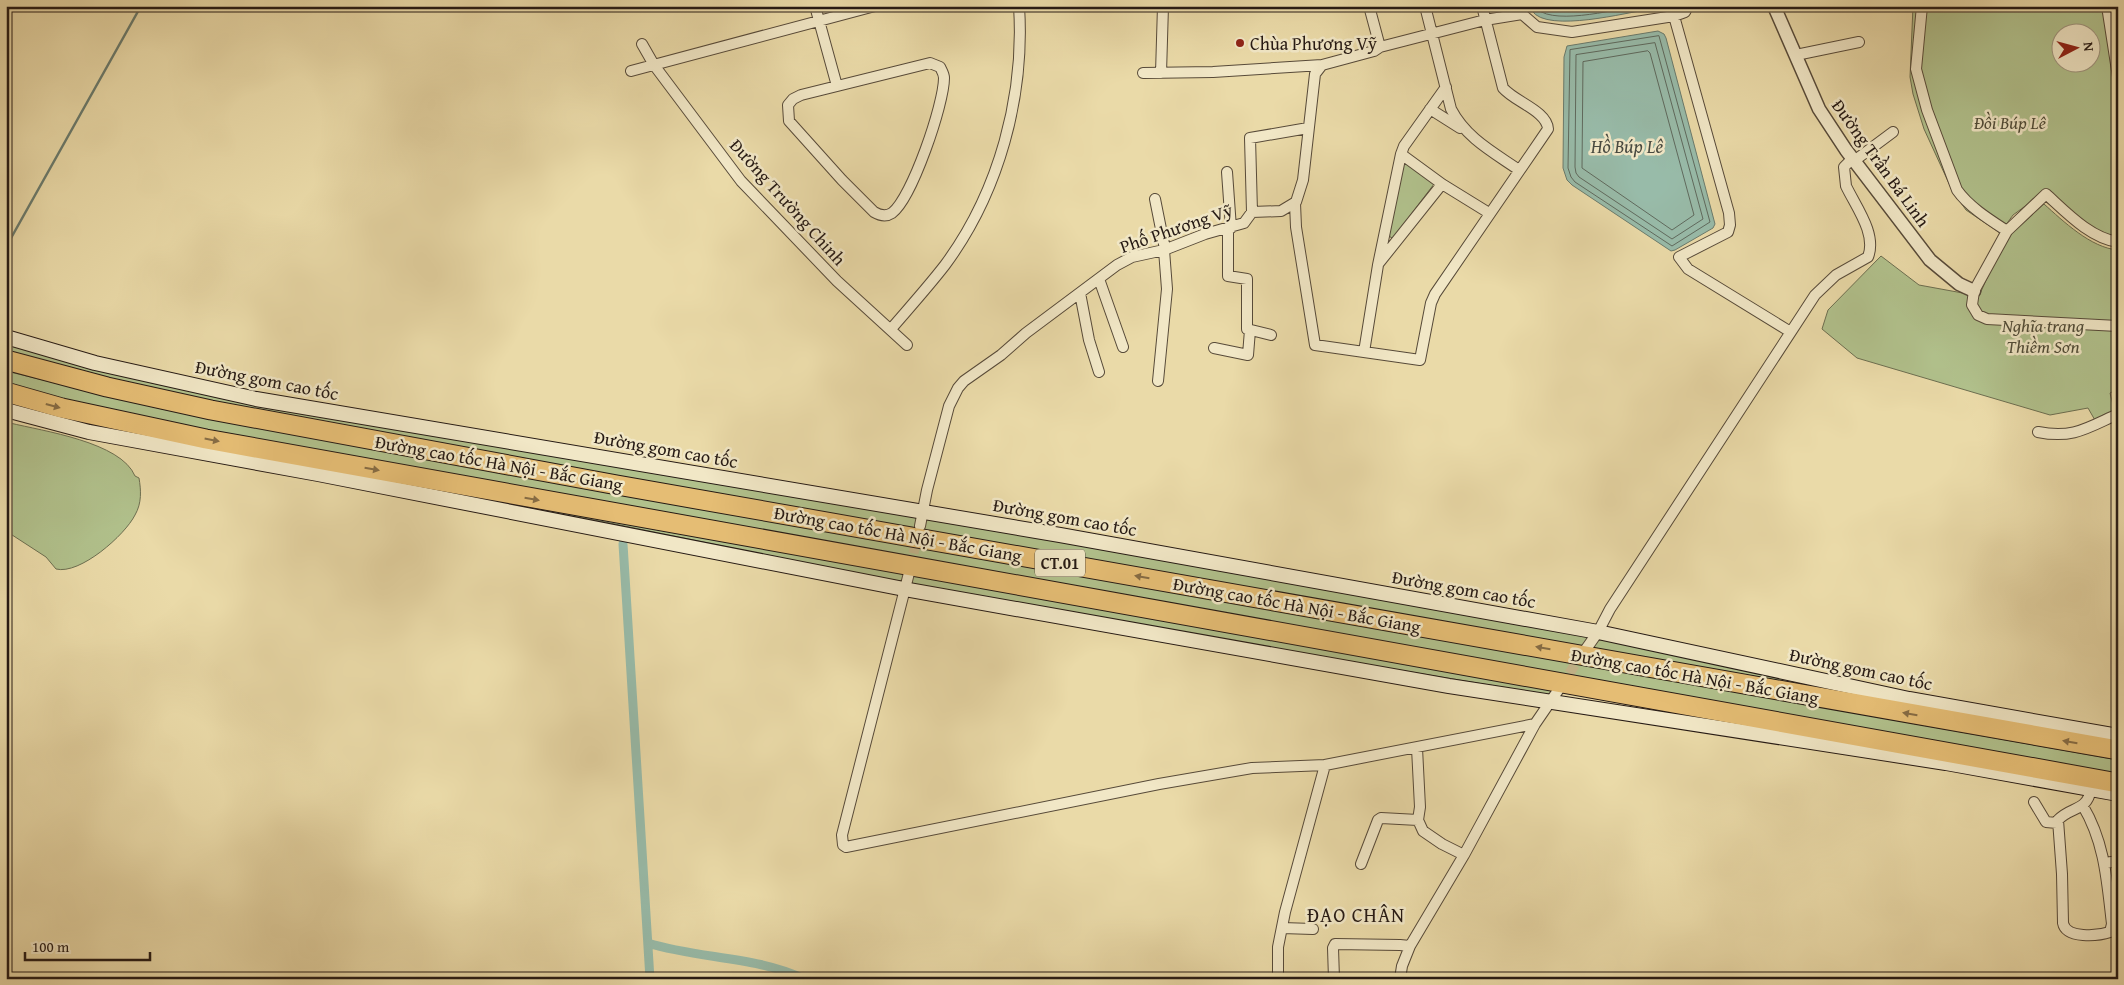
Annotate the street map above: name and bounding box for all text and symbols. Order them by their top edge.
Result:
north arrow [2052,22,2102,72]
place label: Chùa Phương Vỹ [1250,30,1377,57]
marker: Chùa Phương Vỹ [1234,37,1246,49]
text: N [2078,41,2099,53]
street label: Đường Trần Bá Linh [1825,94,1937,232]
park label: Đồi Búp Lê [1973,109,2047,136]
water label: Hồ Búp Lê [1590,132,1664,160]
street label: Đường Trường Chinh [724,133,852,271]
street label: Phố Phương Vỹ [1116,196,1236,260]
park label: Nghĩa trang Thiềm Sơn [2001,312,2084,360]
street label: Đường gom cao tốc [193,353,341,407]
one-way arrow [46,402,61,410]
street label: Đường gom cao tốc [592,423,740,475]
street label: Đường cao tốc Hà Nội - Bắc Giang [373,428,625,498]
one-way arrow [204,437,220,445]
one-way arrow [364,466,380,474]
street label: Đường gom cao tốc [991,491,1139,543]
one-way arrow [524,495,540,503]
street label: Đường cao tốc Hà Nội - Bắc Giang [772,499,1024,569]
road number: CT.01 [1035,550,1085,576]
street label: Đường gom cao tốc [1390,563,1538,615]
street label: Đường cao tốc Hà Nội - Bắc Giang [1171,570,1423,640]
one-way arrow [1133,573,1149,581]
street label: Đường cao tốc Hà Nội - Bắc Giang [1569,641,1821,711]
street label: Đường gom cao tốc [1787,641,1935,697]
one-way arrow [1535,644,1551,652]
one-way arrow [1901,709,1917,717]
one-way arrow [2061,737,2077,745]
district label: ĐẠO CHÂN [1307,900,1405,929]
scale bar [25,930,150,962]
text: 100 m [32,936,70,957]

